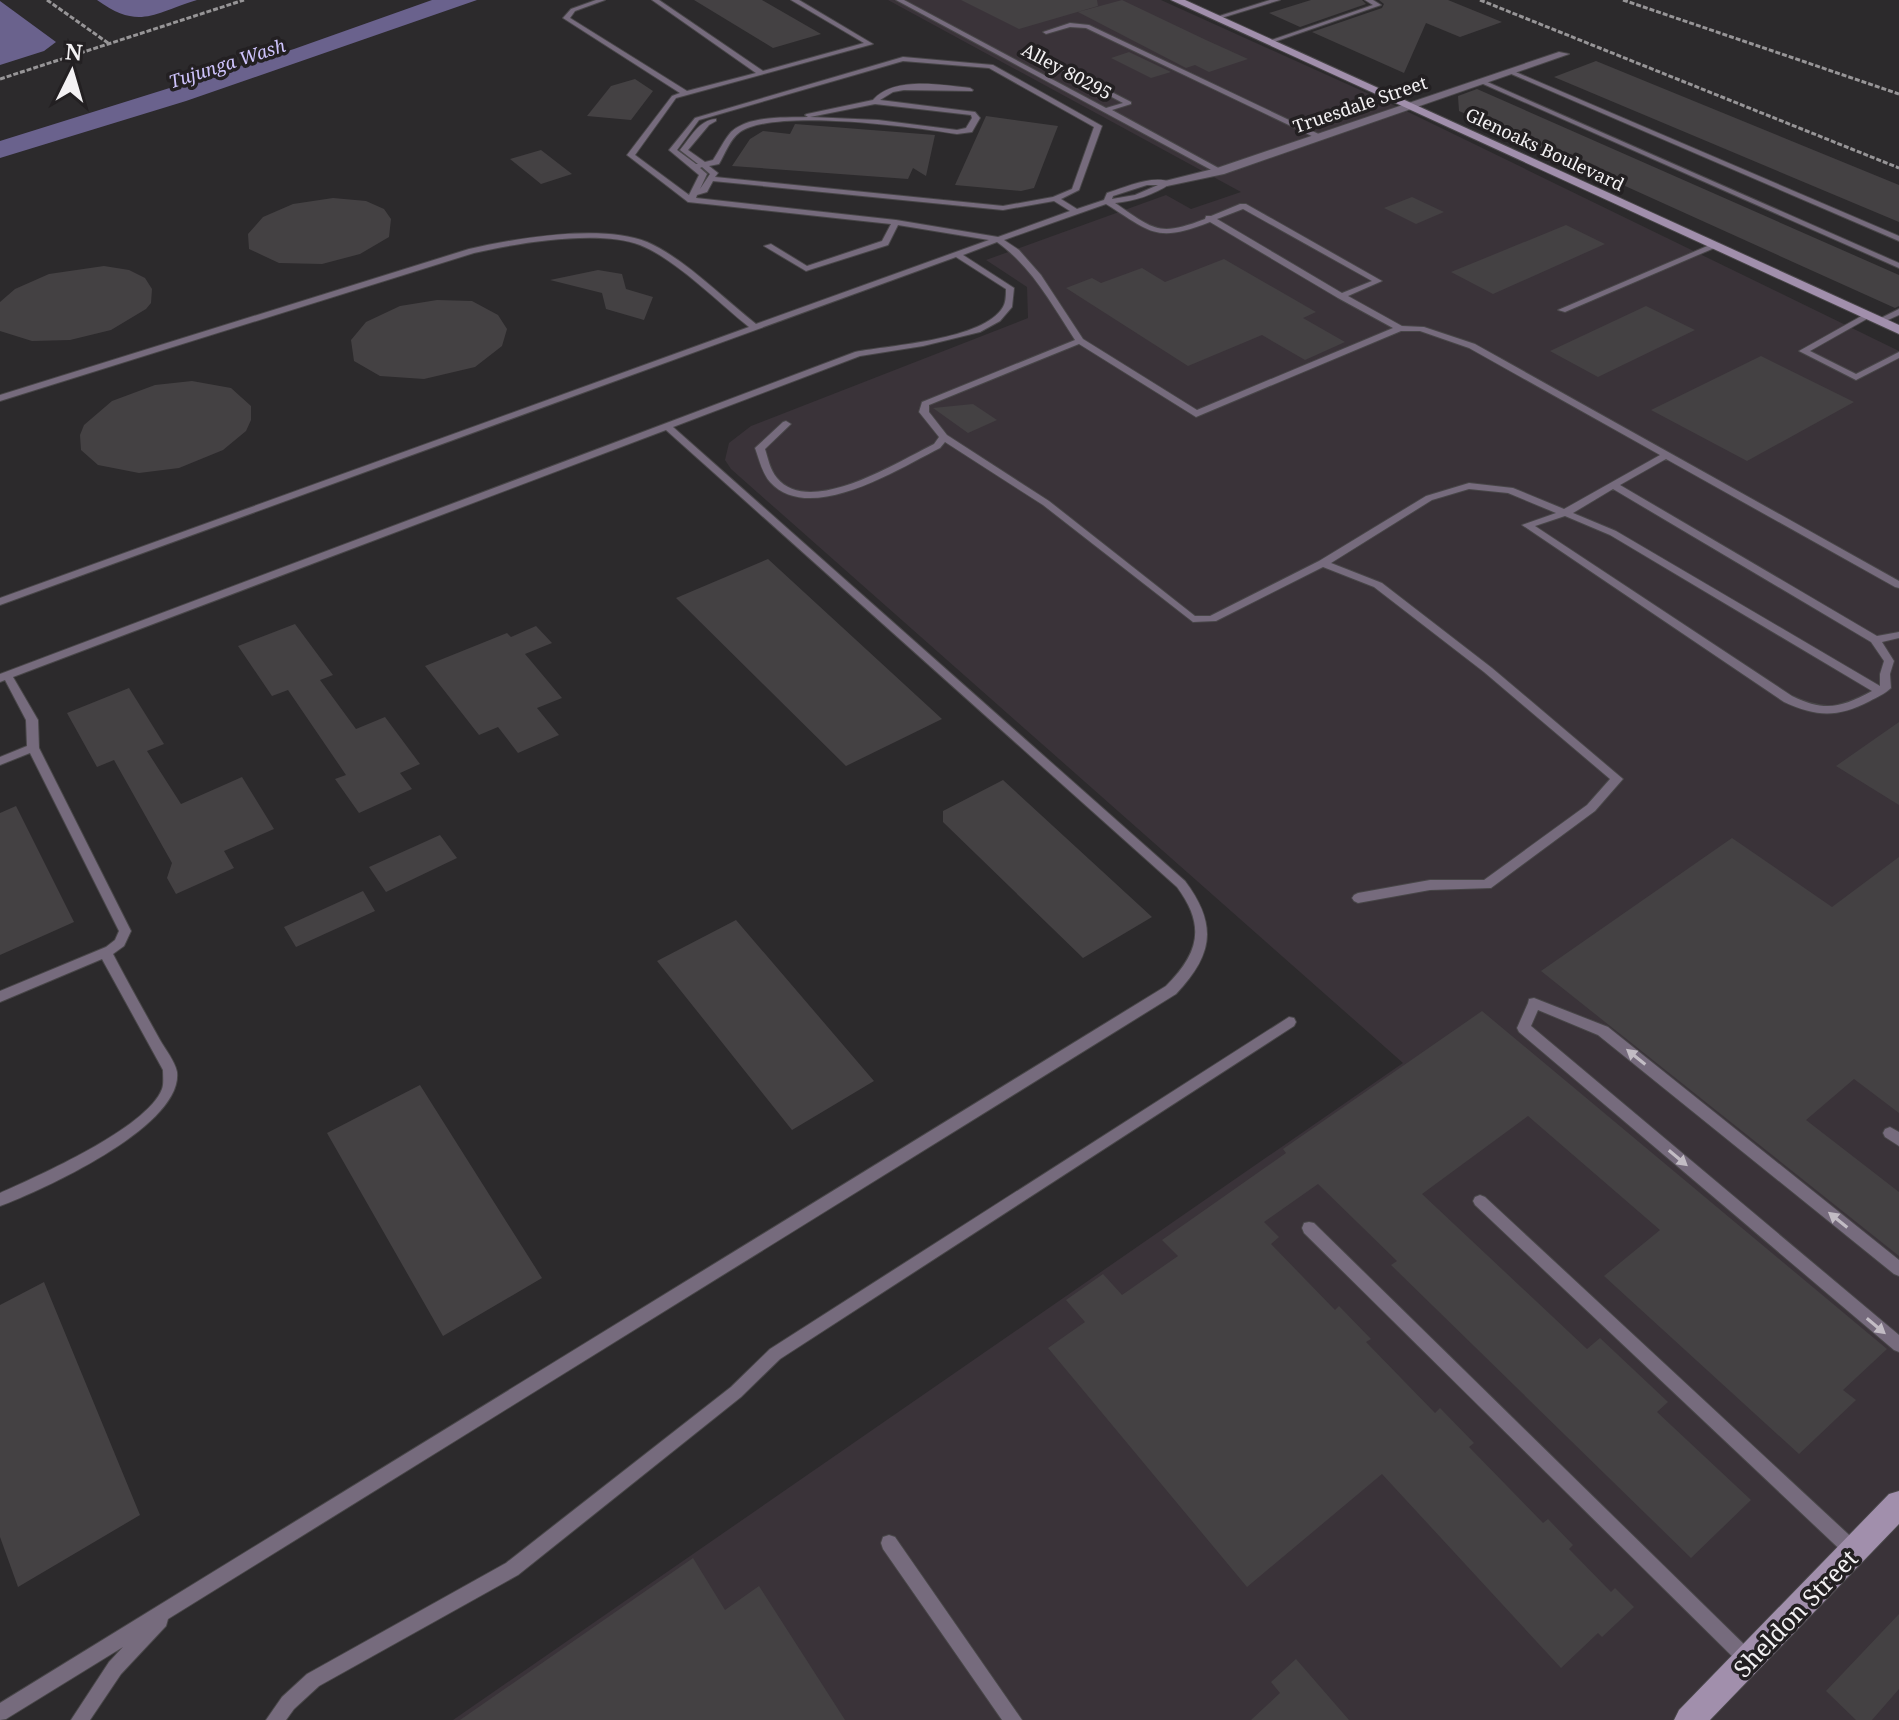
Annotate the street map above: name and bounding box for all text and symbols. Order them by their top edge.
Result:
north arrow [32,32,112,112]
water label: Tujunga Wash [166,33,289,93]
text: N [64,35,84,67]
street label: Alley 80295 [1018,37,1116,105]
street label: Truesdale Street [1290,70,1430,138]
street label: Glenoaks Boulevard [1462,102,1628,196]
one-way arrow [1626,1049,1646,1066]
one-way arrow [1668,1149,1688,1166]
one-way arrow [1828,1213,1848,1229]
one-way arrow [1866,1317,1886,1334]
street label: Sheldon Street [1726,1542,1864,1684]

